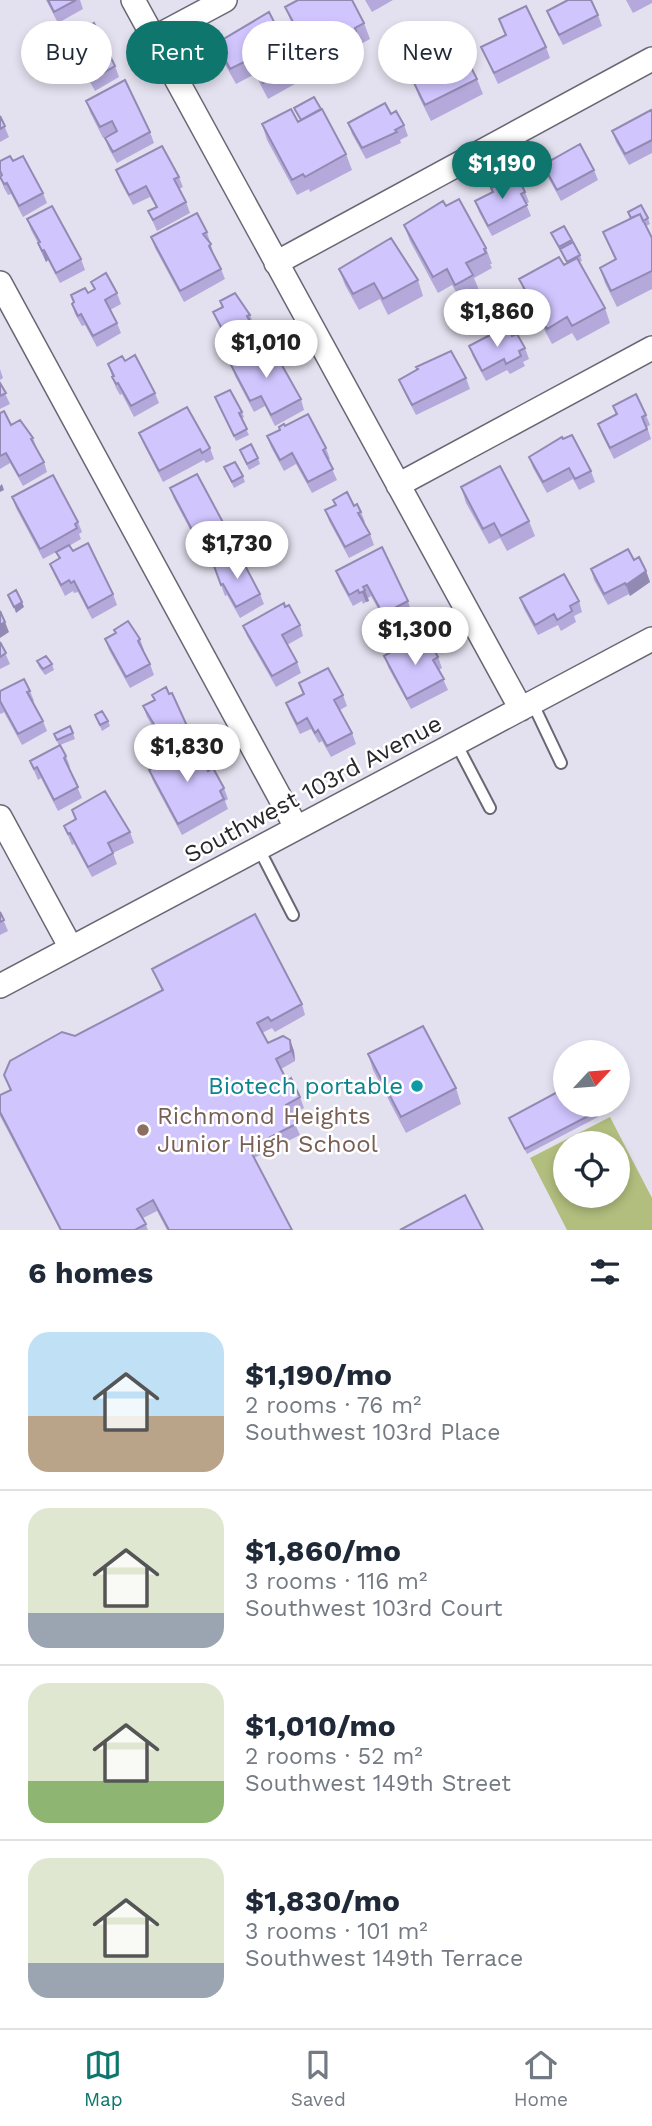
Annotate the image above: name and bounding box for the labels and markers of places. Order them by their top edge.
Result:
pin: $1,190 [445,142,559,201]
pin: $1,860 [440,290,554,349]
pin: $1,010 [209,320,323,380]
pin: $1,730 [180,522,294,581]
pin: $1,300 [358,608,472,667]
pin: $1,830 [130,724,244,784]
place label: Biotech portable [208,1072,403,1100]
marker: Biotech portable [409,1078,425,1094]
place label: Richmond Heights Junior High School [157,1102,379,1158]
marker: Richmond Heights Junior High School [135,1122,151,1138]

